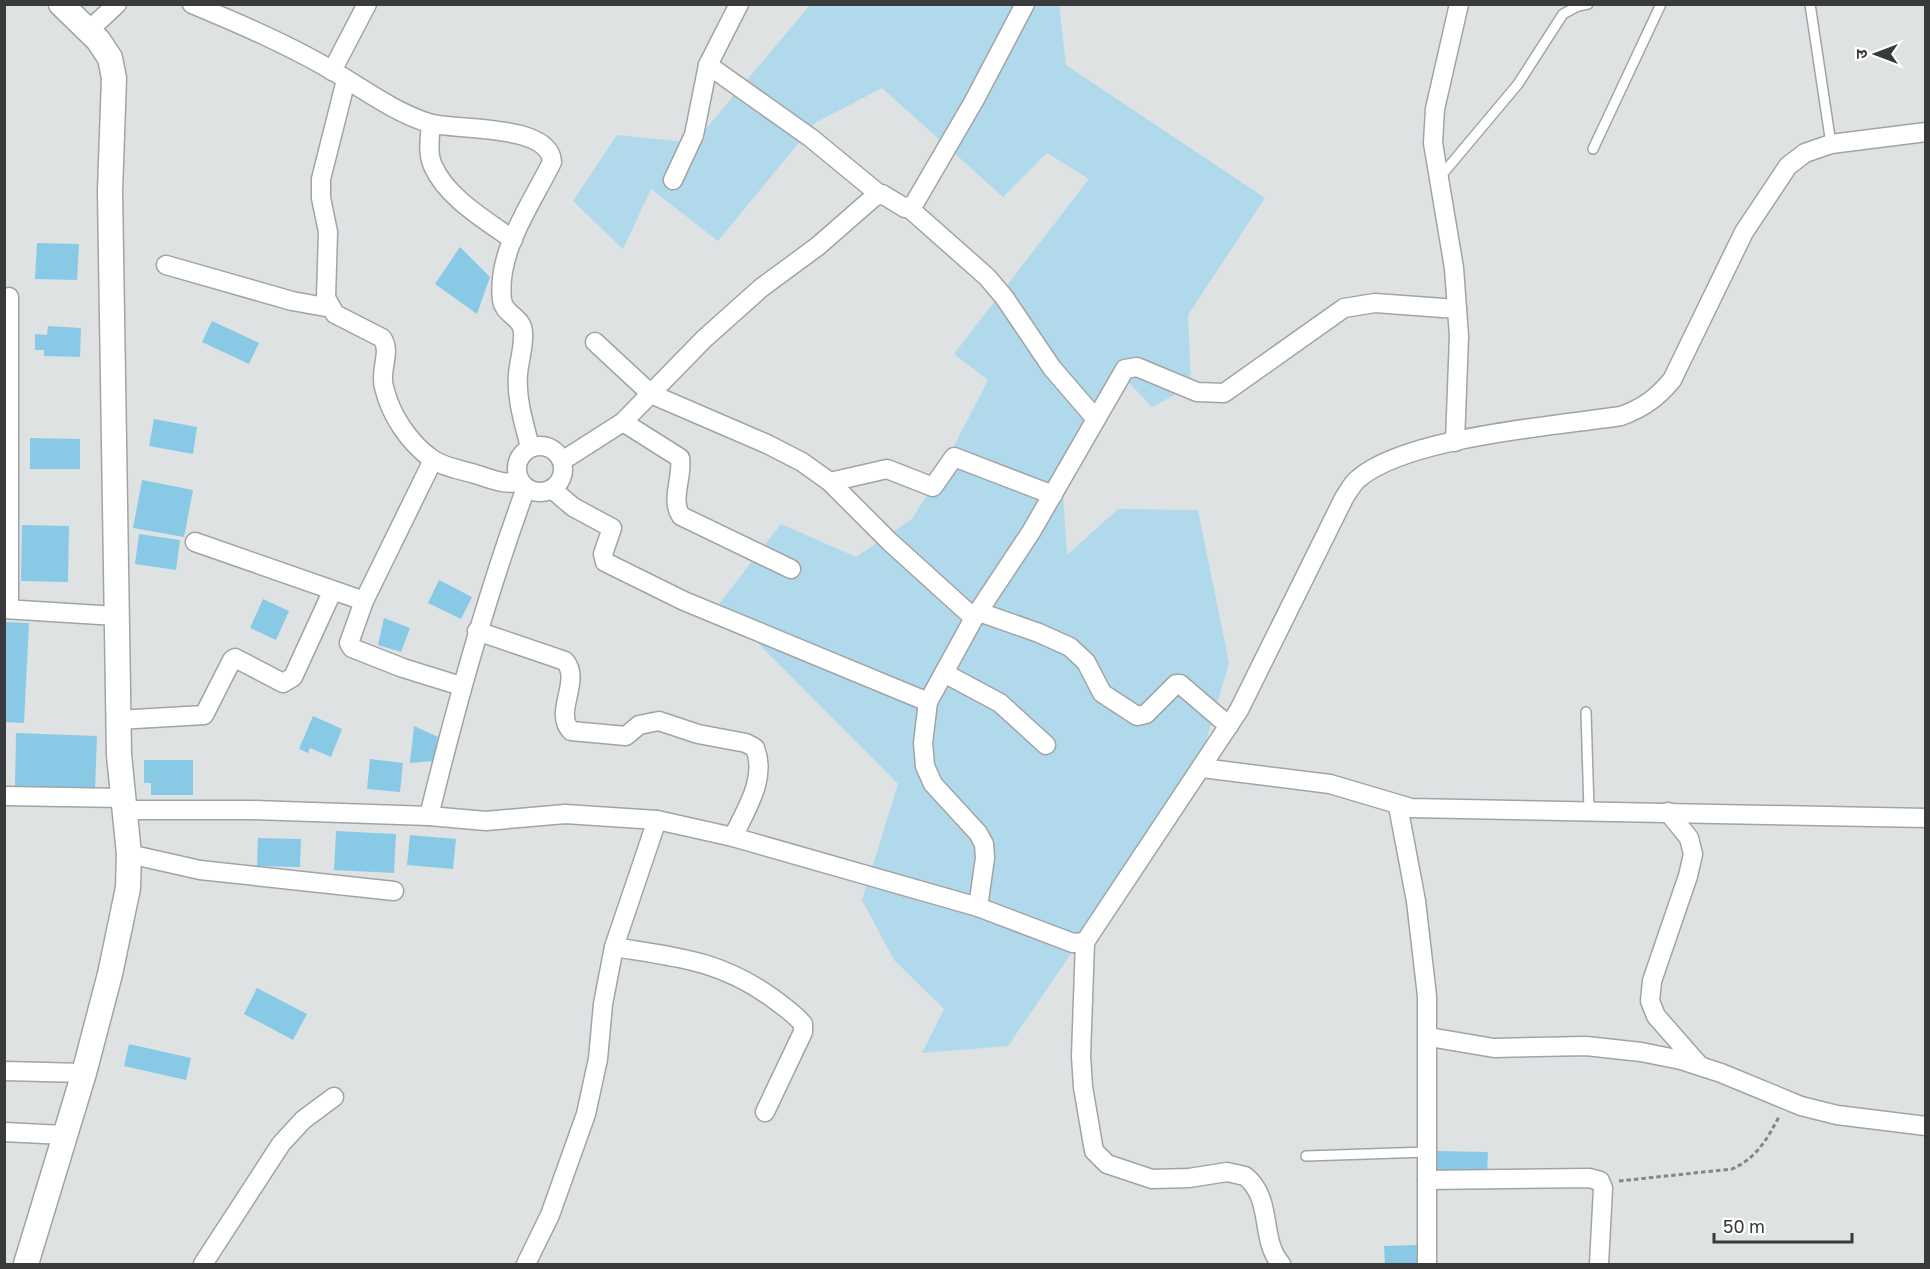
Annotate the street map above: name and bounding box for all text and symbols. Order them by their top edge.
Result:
north arrow [1846,24,1906,84]
text: उ [1851,49,1871,59]
scale bar [1714,1206,1852,1244]
text: 50 m [1723,1215,1765,1237]

